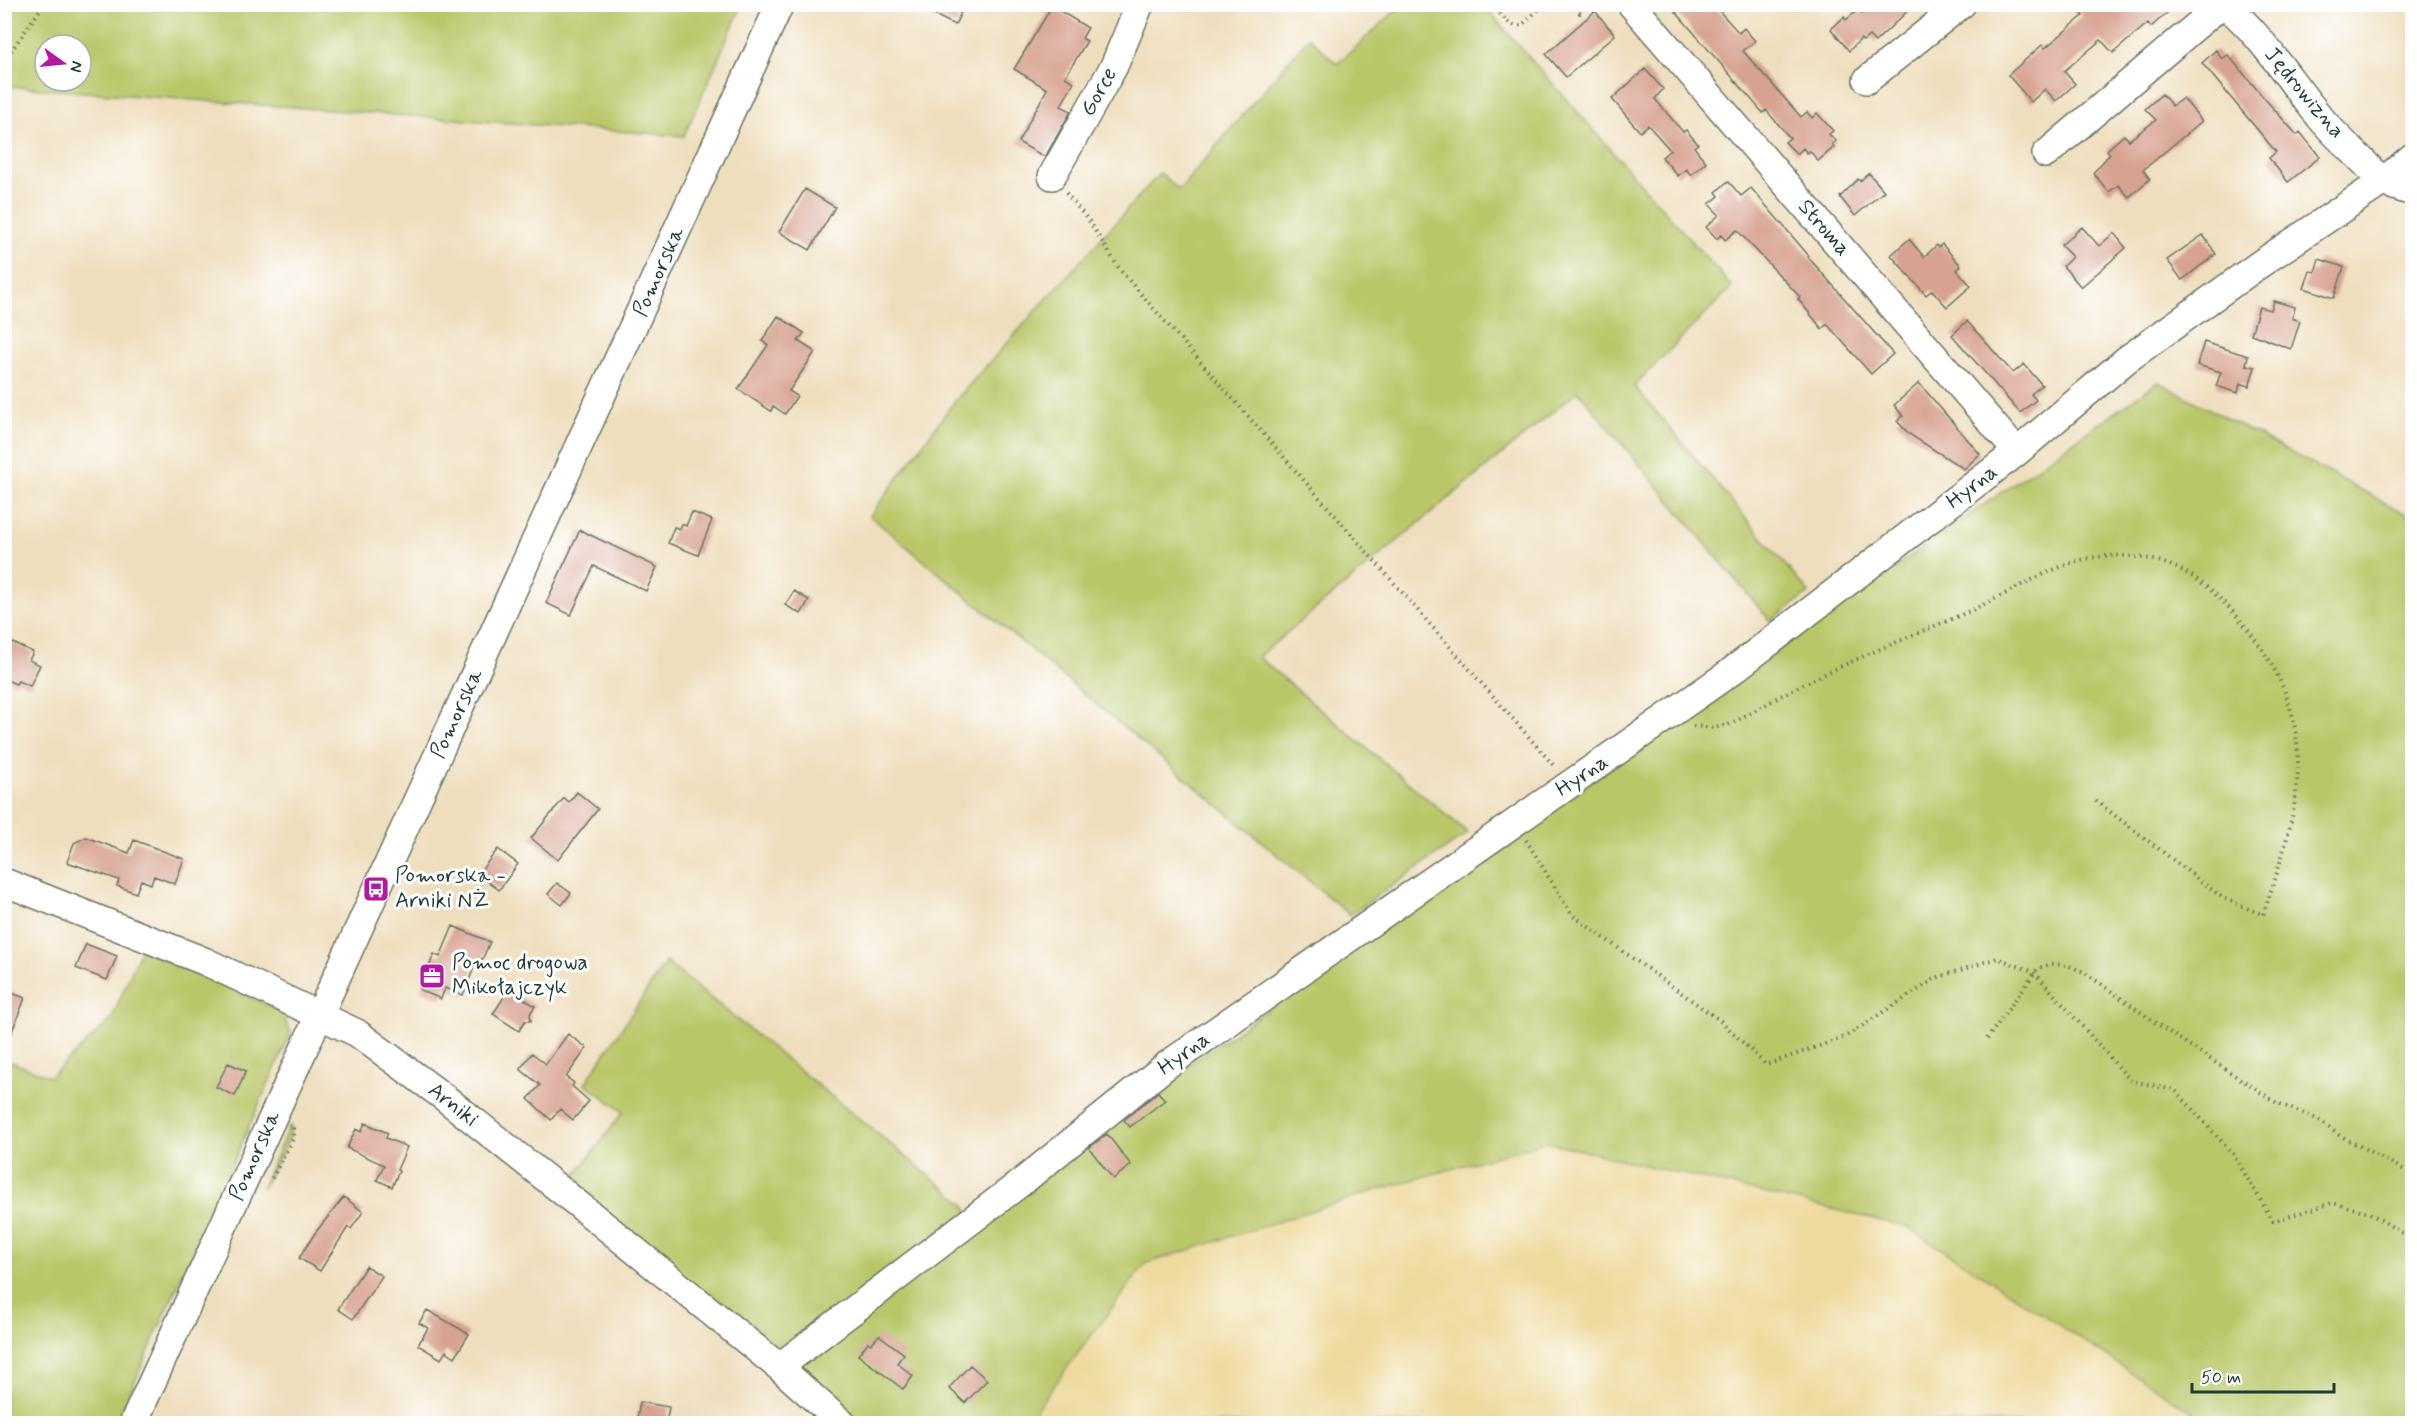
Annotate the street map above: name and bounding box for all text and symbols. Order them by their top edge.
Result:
north arrow [33,33,93,93]
street label: Jędrowizna [2258,42,2350,144]
text: N [65,59,88,74]
street label: Gorce [1074,63,1124,121]
street label: Stroma [1792,194,1856,262]
street label: Pomorska [627,222,692,321]
street label: Hyrna [1941,458,2003,516]
street label: Pomorska [424,664,490,763]
street label: Hyrna [1550,748,1614,804]
place label: Pomorska - Arniki NŻ [395,862,506,915]
bus stop icon: Pomorska - Arniki NŻ [361,874,391,904]
place label: Pomoc drogowa Mikołajczyk [452,949,588,1002]
office icon: Pomoc drogowa Mikołajczyk [417,961,447,991]
street label: Hyrna [1152,1026,1216,1082]
street label: Arniki [422,1077,484,1133]
street label: Pomorska [223,1106,288,1205]
scale bar [2192,1356,2334,1394]
text: 50 m [2201,1366,2241,1390]

